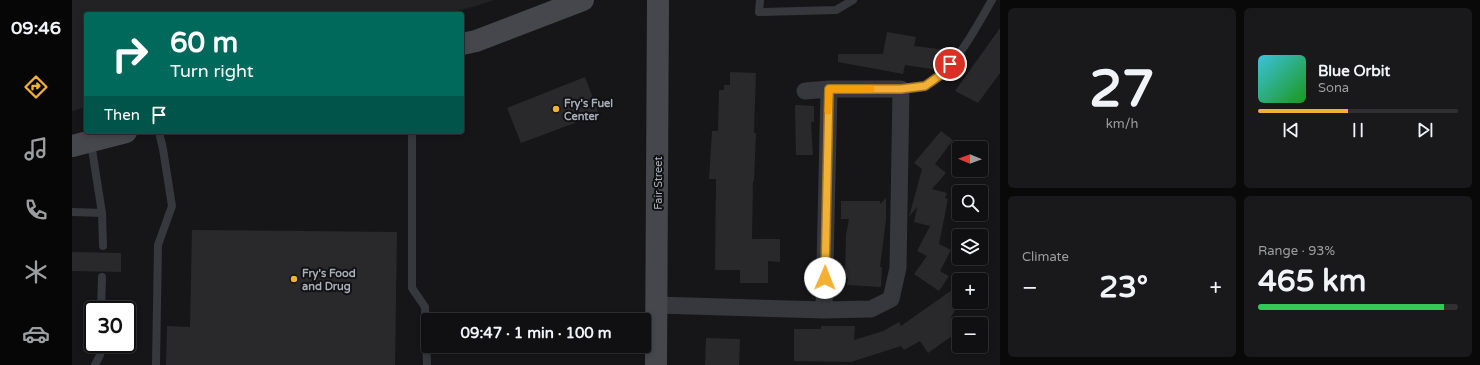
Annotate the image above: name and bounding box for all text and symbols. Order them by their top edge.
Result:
text: 09:46 [11,17,61,39]
text: 60 m [170,26,238,60]
icon: right [104,28,156,80]
pin [933,47,967,81]
icon: arrive [939,53,961,75]
text: 27 [1089,58,1155,121]
text: Turn right [170,60,254,82]
text: Blue Orbit [1318,62,1390,80]
icon: directions [22,73,50,101]
text: Sona [1318,80,1349,96]
place label: Fry's Fuel Center [564,97,613,123]
icon: arrive [148,104,170,126]
marker: Fry's Fuel Center [551,104,561,114]
text: Then [104,106,140,124]
text: km/h [1106,116,1138,132]
icon: previous [1280,119,1302,141]
icon: pause [1347,119,1369,141]
icon: next [1414,119,1436,141]
icon: music [22,135,50,163]
north arrow [952,141,988,177]
map controls [952,141,988,353]
street label: Fair Street [652,156,665,210]
button: search [952,185,988,221]
icon: phone [22,196,50,224]
button: layers [952,229,988,265]
text: Range · 93% [1258,243,1335,259]
text: Climate [1022,249,1069,265]
position arrow [804,257,846,299]
icon: climate [22,258,50,286]
text: 465 km [1258,263,1366,300]
place label: Fry's Food and Drug [302,267,356,294]
text: 23° [1099,269,1148,306]
button: + [952,273,988,309]
marker: Fry's Food and Drug [289,274,299,284]
text: − [1022,275,1038,301]
text: + [1210,275,1222,301]
speed limit sign: 30 [84,301,136,353]
button: − [952,317,988,353]
icon: car [22,320,50,348]
text: 09:47 · 1 min · 100 m [461,324,611,342]

